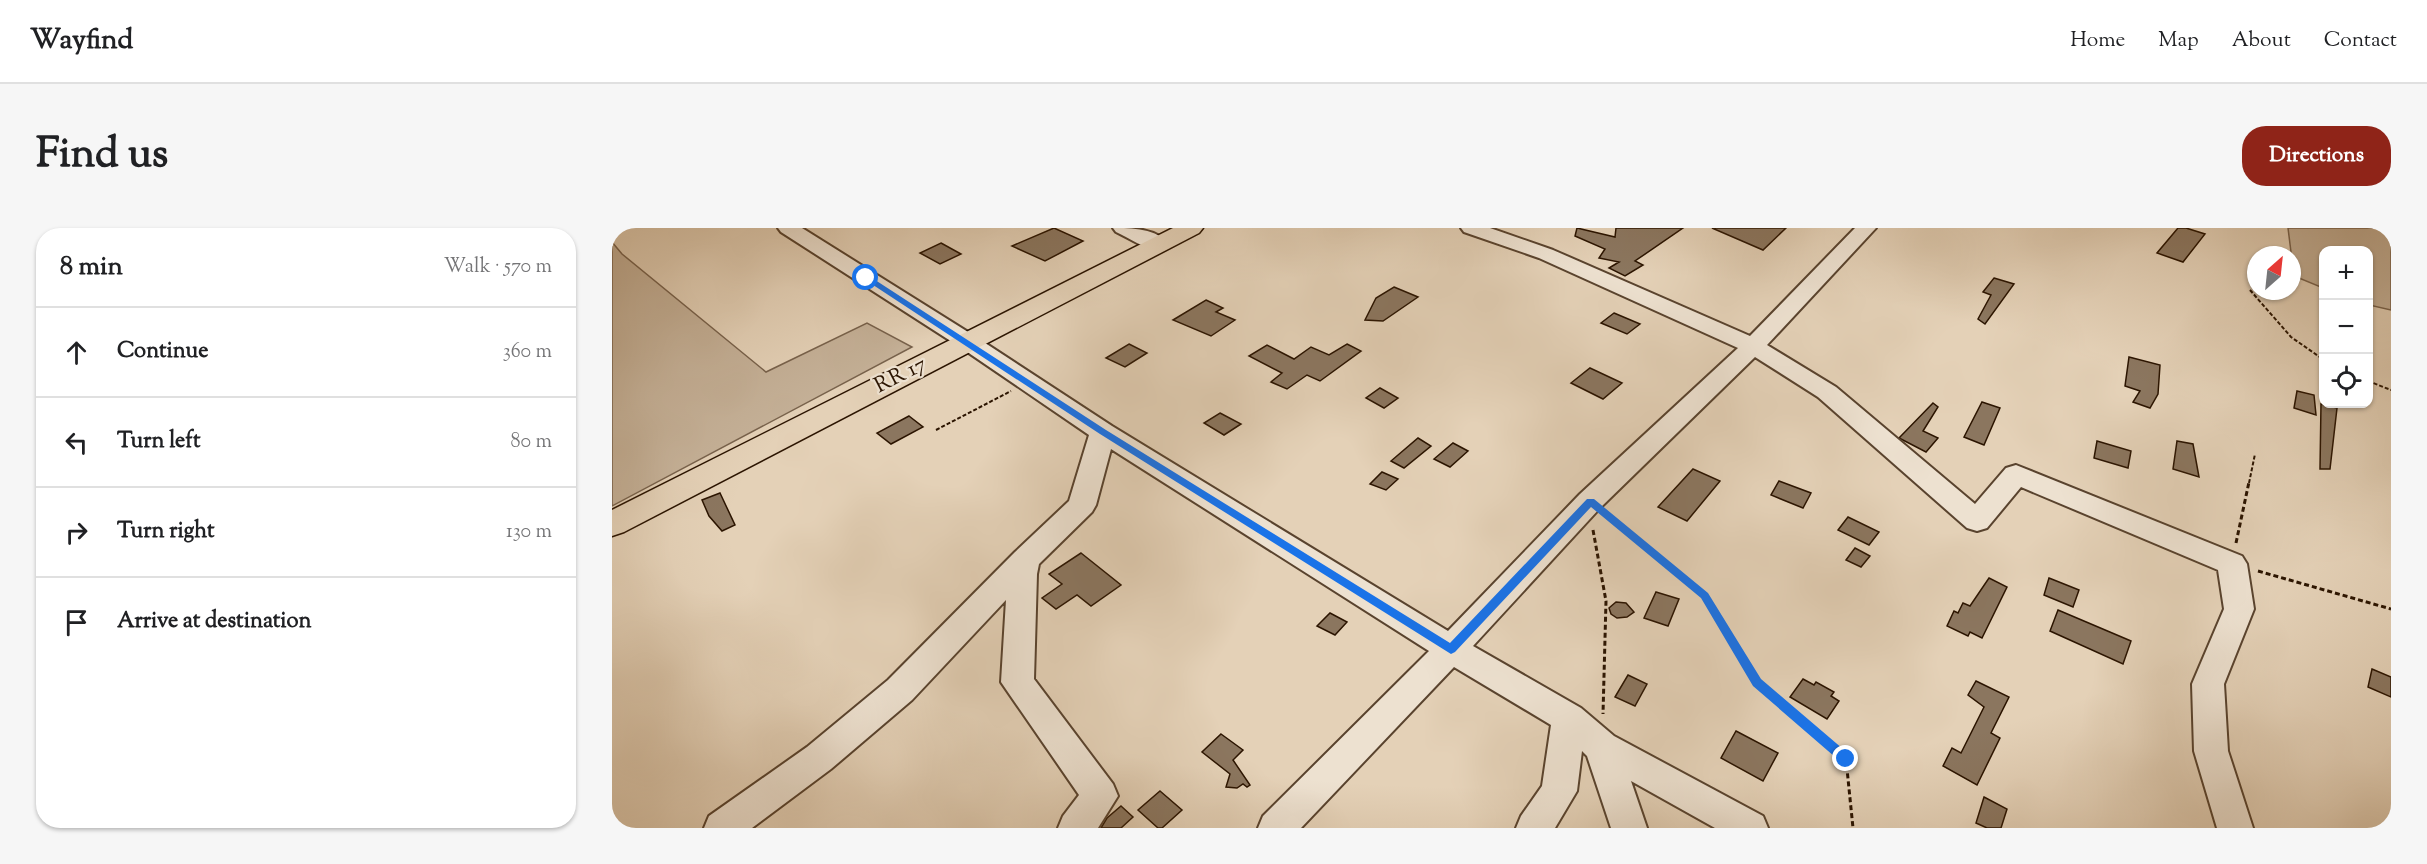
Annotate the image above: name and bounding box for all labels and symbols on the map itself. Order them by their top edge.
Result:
north arrow [2247,246,2301,300]
route start [852,264,878,290]
street label: RR 17 [869,349,933,403]
route end [1832,745,1858,771]

